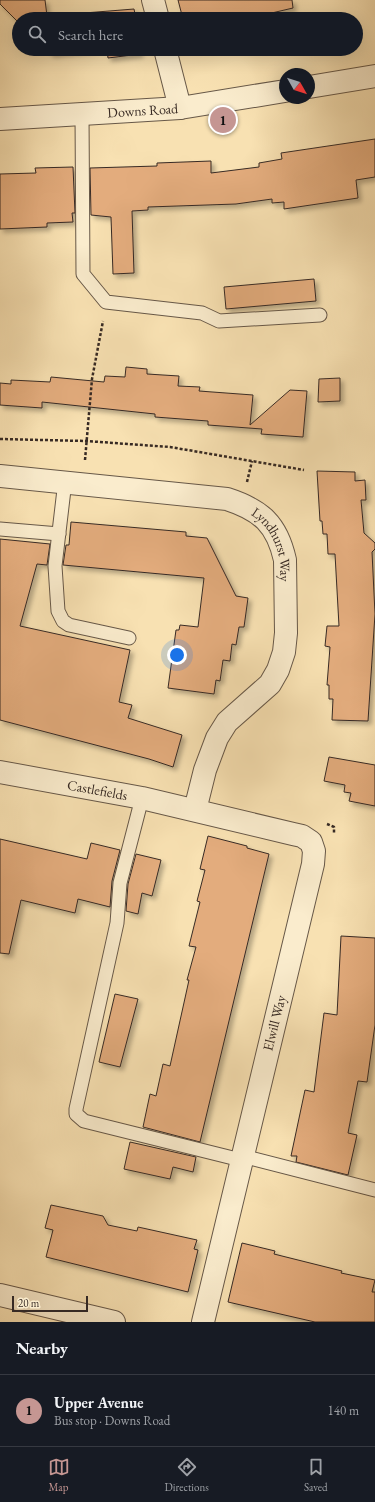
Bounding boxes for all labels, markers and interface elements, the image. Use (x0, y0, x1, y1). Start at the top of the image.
search box (12, 12, 363, 56)
icon: search (26, 23, 48, 45)
text: Search here (58, 25, 123, 44)
north arrow (279, 68, 315, 104)
street label: Downs Road (107, 99, 180, 121)
pin: 1 (210, 105, 236, 135)
street label: Lyndhurst Way (248, 503, 294, 583)
your location (167, 645, 187, 665)
street label: Castlefields (66, 775, 129, 804)
street label: Elwill Way (258, 992, 290, 1053)
scale bar (12, 1294, 88, 1313)
text: 20 m (18, 1296, 39, 1310)
text: Nearby (16, 1337, 68, 1359)
text: Upper Avenue (54, 1393, 143, 1412)
text: 1 (26, 1402, 32, 1419)
text: 140 m (328, 1402, 359, 1419)
text: Bus stop · Downs Road (54, 1412, 170, 1429)
tab: Map (48, 1456, 70, 1494)
tab: Directions (165, 1456, 209, 1494)
tab: Saved (304, 1456, 327, 1494)

